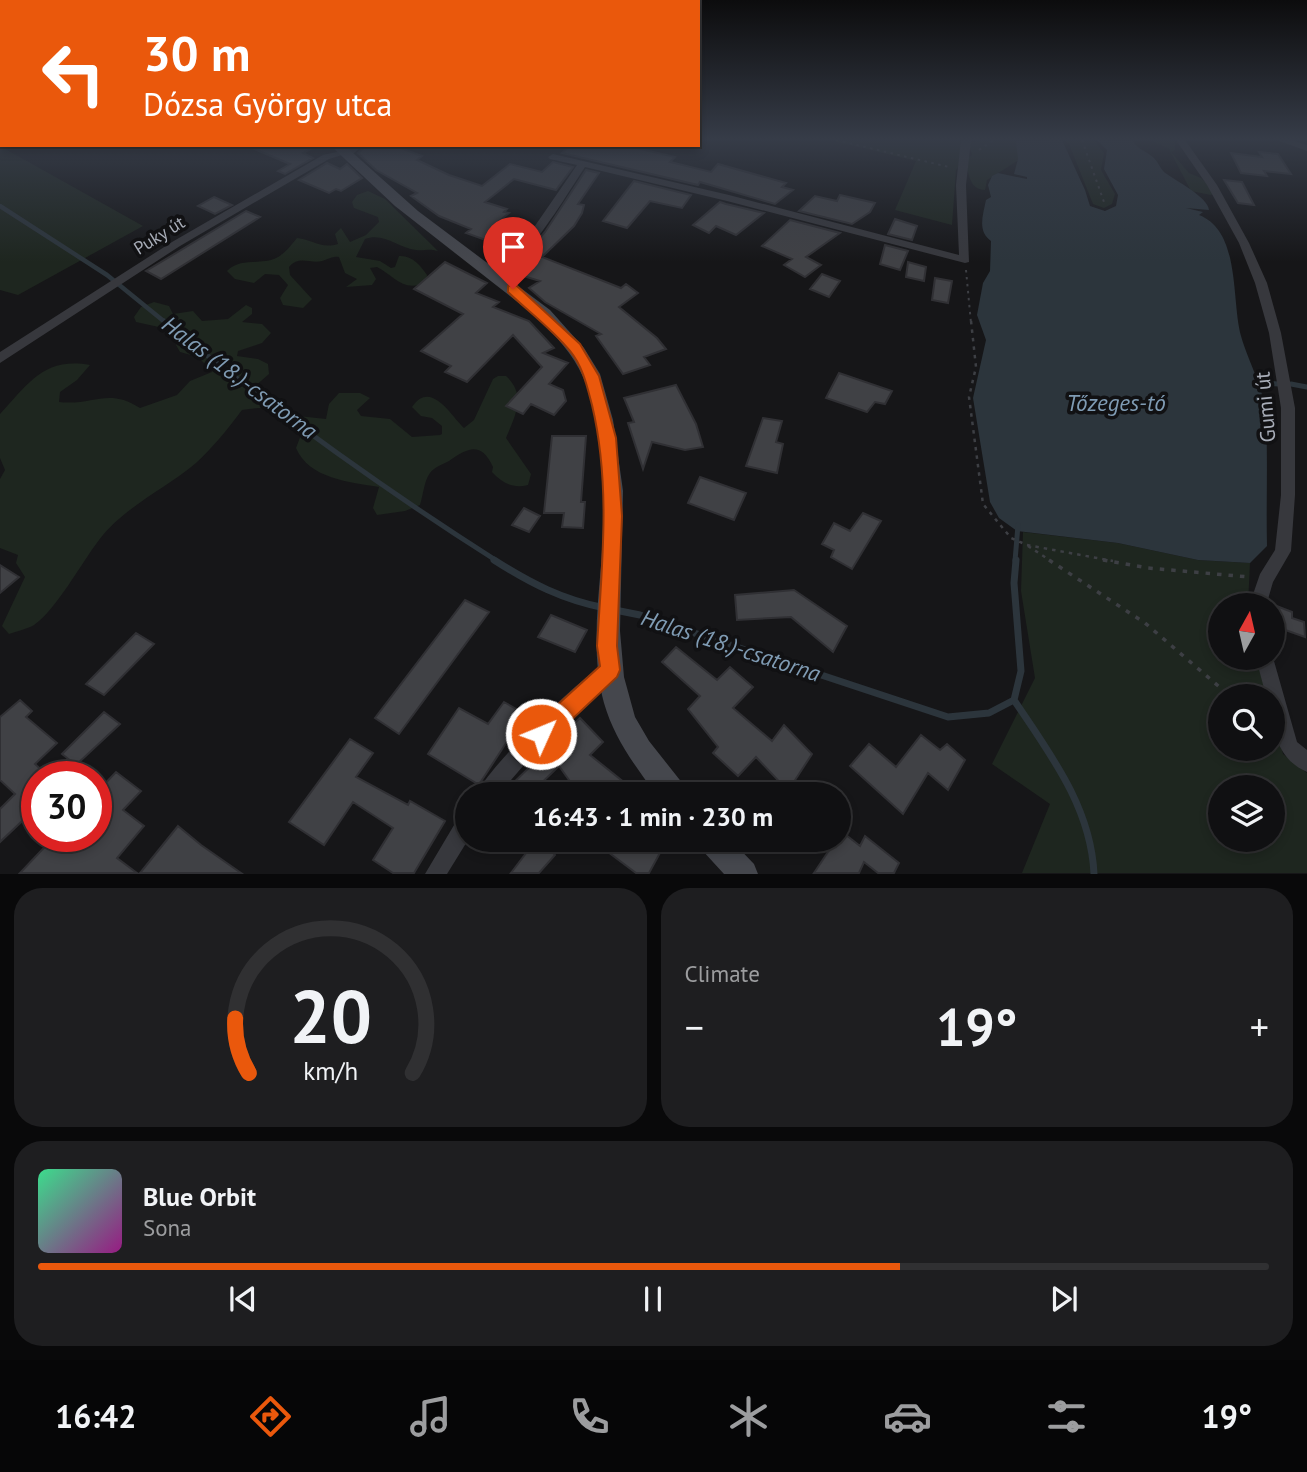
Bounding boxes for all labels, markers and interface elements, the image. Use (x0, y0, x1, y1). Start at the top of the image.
text: 30 m (143, 21, 250, 85)
icon: left (28, 28, 119, 119)
text: Dózsa György utca (143, 83, 392, 125)
street label: Puky út (129, 210, 189, 260)
pin (483, 217, 543, 289)
icon: arrive (494, 228, 532, 266)
water label: Halas (18.)-csatorna (157, 309, 323, 445)
street label: Gumi út (1248, 371, 1282, 443)
water label: Tőzeges-tó (1066, 388, 1166, 417)
north arrow (1208, 593, 1284, 670)
map controls (1208, 593, 1285, 852)
water label: Halas (18.)-csatorna (638, 602, 824, 688)
button: search (1208, 684, 1285, 761)
position arrow (504, 697, 578, 771)
speed limit sign: 30 (21, 761, 112, 852)
button: layers (1208, 775, 1285, 852)
text: 16:43 · 1 min · 230 m (533, 800, 773, 833)
text: Climate (685, 959, 760, 988)
text: 20 (289, 970, 372, 1064)
text: 19° (936, 993, 1018, 1060)
text: − (685, 1002, 704, 1051)
text: + (1250, 1002, 1269, 1051)
text: km/h (303, 1055, 358, 1087)
text: Blue Orbit (143, 1180, 256, 1213)
text: Sona (143, 1213, 192, 1242)
icon: previous (224, 1280, 262, 1318)
icon: pause (634, 1280, 672, 1318)
icon: next (1045, 1280, 1083, 1318)
icon: directions (246, 1392, 295, 1441)
icon: music (406, 1392, 455, 1441)
icon: phone (565, 1392, 614, 1441)
icon: climate (724, 1392, 773, 1441)
icon: car (883, 1392, 932, 1441)
icon: filters (1042, 1392, 1091, 1441)
text: 16:42 (55, 1395, 136, 1437)
text: 19° (1202, 1395, 1252, 1437)

